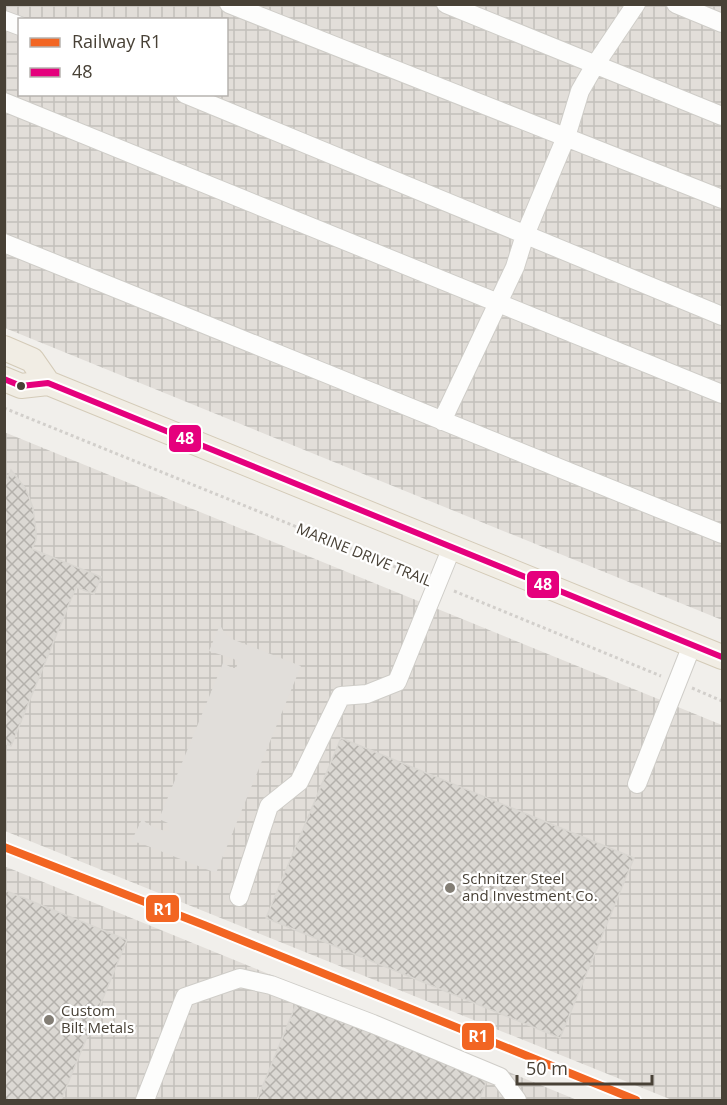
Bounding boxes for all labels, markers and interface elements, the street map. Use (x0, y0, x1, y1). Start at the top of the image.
legend (18, 18, 228, 96)
text: Railway R1 (72, 29, 161, 53)
text: 48 (72, 59, 93, 83)
unlabelled marker (15, 380, 27, 392)
line badge: 48 (168, 424, 202, 453)
text: 48 (176, 427, 194, 449)
street label: MARINE DRIVE TRAIL (294, 518, 435, 590)
line badge: 48 (526, 570, 560, 599)
text: 48 (534, 573, 552, 595)
place label: Schnitzer Steel and Investment Co. (462, 868, 598, 905)
marker: Schnitzer Steel and Investment Co. (443, 881, 457, 895)
line badge: R1 (145, 894, 180, 923)
text: R1 (153, 898, 173, 920)
place label: Custom Bilt Metals (61, 1000, 134, 1037)
marker: Custom Bilt Metals (42, 1013, 56, 1027)
line badge: R1 (461, 1022, 495, 1051)
text: R1 (468, 1025, 488, 1047)
scale bar (517, 1048, 652, 1086)
text: 50 m (526, 1056, 568, 1080)

